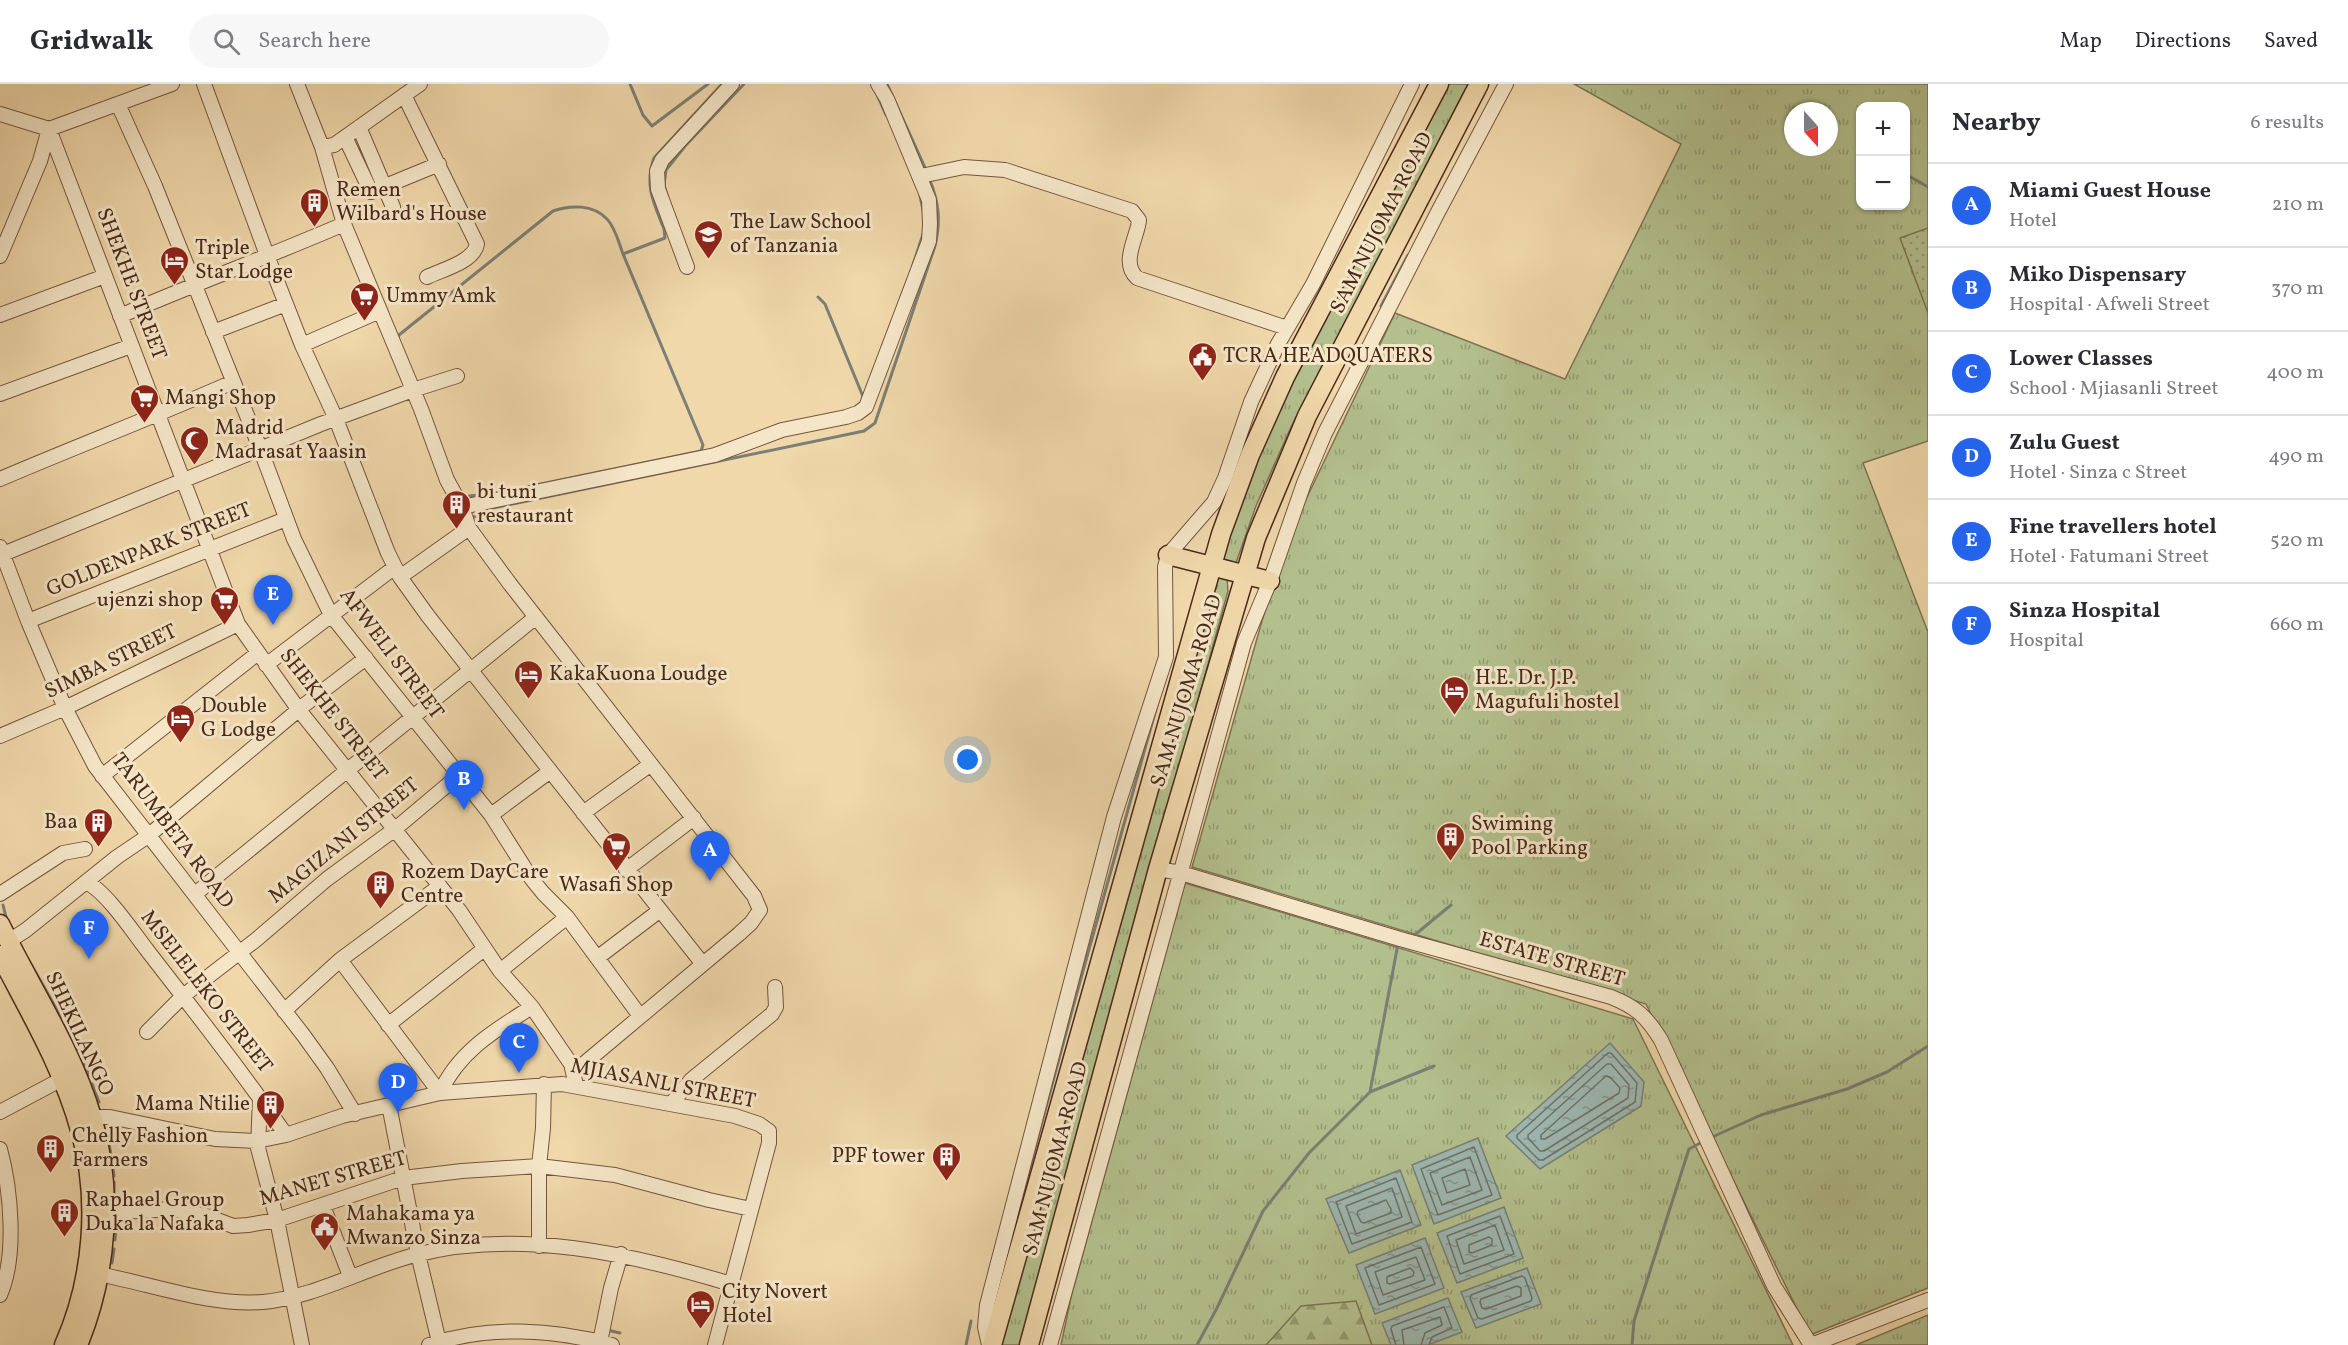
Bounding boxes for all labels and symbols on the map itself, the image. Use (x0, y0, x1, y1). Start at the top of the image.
north arrow (1784, 102, 1838, 156)
street label: SAM NUJOMA ROAD (1324, 127, 1440, 319)
place label: Remen Wilbard's House (336, 176, 487, 229)
building icon: Remen Wilbard's House (299, 186, 331, 228)
street label: SHEKHE STREET (89, 204, 173, 364)
place label: The Law School of Tanzania (730, 208, 871, 261)
school or university icon: The Law School of Tanzania (693, 218, 725, 260)
place label: Triple Star Lodge (195, 234, 293, 287)
hotel icon: Triple Star Lodge (158, 244, 190, 286)
supermarket icon: Ummy Amk (349, 280, 381, 322)
place label: Ummy Amk (386, 282, 497, 311)
public building icon: TCRA HEADQUATERS (1186, 340, 1218, 382)
place label: TCRA HEADQUATERS (1223, 342, 1433, 371)
supermarket icon: Mangi Shop (128, 382, 160, 424)
place label: Mangi Shop (165, 384, 276, 413)
place label: Madrid Madrasat Yaasin (215, 414, 367, 467)
mosque icon: Madrid Madrasat Yaasin (178, 424, 210, 466)
place label: bi tuni restaurant (477, 478, 574, 531)
building icon: bi tuni restaurant (440, 488, 472, 530)
street label: GOLDENPARK STREET (42, 496, 256, 604)
pin: E (254, 576, 292, 625)
street label: AFWELI STREET (332, 582, 450, 726)
supermarket icon: ujenzi shop (208, 584, 240, 626)
place label: ujenzi shop (97, 586, 203, 615)
street label: SAM NUJOMA ROAD (1144, 591, 1230, 791)
street label: SIMBA STREET (40, 617, 182, 707)
street label: SHEKHE STREET (272, 643, 394, 787)
hotel icon: KakaKuona Loudge (512, 658, 544, 700)
place label: KakaKuona Loudge (549, 660, 727, 689)
place label: H.E. Dr. J.P. Magufuli hostel (1475, 664, 1619, 717)
hotel icon: H.E. Dr. J.P. Magufuli hostel (1438, 674, 1470, 716)
place label: Double G Lodge (201, 692, 276, 745)
hotel icon: Double G Lodge (164, 702, 196, 744)
your location (953, 745, 982, 774)
street label: TARUMBETA ROAD (104, 747, 240, 915)
pin: B (444, 760, 484, 810)
street label: MAGIZANI STREET (263, 771, 425, 911)
building icon: Baa (83, 806, 115, 848)
place label: Baa (44, 808, 78, 837)
place label: Swiming Pool Parking (1471, 810, 1588, 863)
building icon: Swiming Pool Parking (1434, 820, 1466, 862)
supermarket icon: Wasafi Shop (600, 830, 632, 872)
pin: A (690, 832, 730, 881)
place label: Rozem DayCare Centre (401, 858, 549, 911)
building icon: Rozem DayCare Centre (364, 868, 396, 910)
place label: Wasafi Shop (559, 871, 673, 900)
street label: MSELELEKO STREET (133, 904, 279, 1080)
pin: F (70, 910, 109, 959)
street label: ESTATE STREET (1476, 925, 1628, 995)
street label: SHEKILANGO (37, 967, 121, 1101)
pin: C (500, 1024, 538, 1073)
street label: MJIASANLI STREET (568, 1052, 758, 1116)
street label: SAM NUJOMA ROAD (1016, 1059, 1096, 1259)
pin: D (378, 1064, 418, 1113)
building icon: Mama Ntilie (255, 1088, 287, 1130)
place label: Mama Ntilie (135, 1090, 250, 1119)
place label: Chelly Fashion Farmers (72, 1122, 208, 1175)
building icon: Chelly Fashion Farmers (35, 1132, 67, 1174)
building icon: PPF tower (930, 1140, 962, 1182)
place label: PPF tower (832, 1142, 925, 1171)
street label: MANET STREET (256, 1144, 410, 1214)
place label: Raphael Group Duka la Nafaka (85, 1186, 225, 1239)
building icon: Raphael Group Duka la Nafaka (48, 1196, 80, 1238)
place label: Mahakama ya Mwanzo Sinza (346, 1200, 481, 1253)
public building icon: Mahakama ya Mwanzo Sinza (309, 1210, 341, 1252)
place label: City Novert Hotel (722, 1278, 828, 1331)
hotel icon: City Novert Hotel (685, 1288, 717, 1330)

